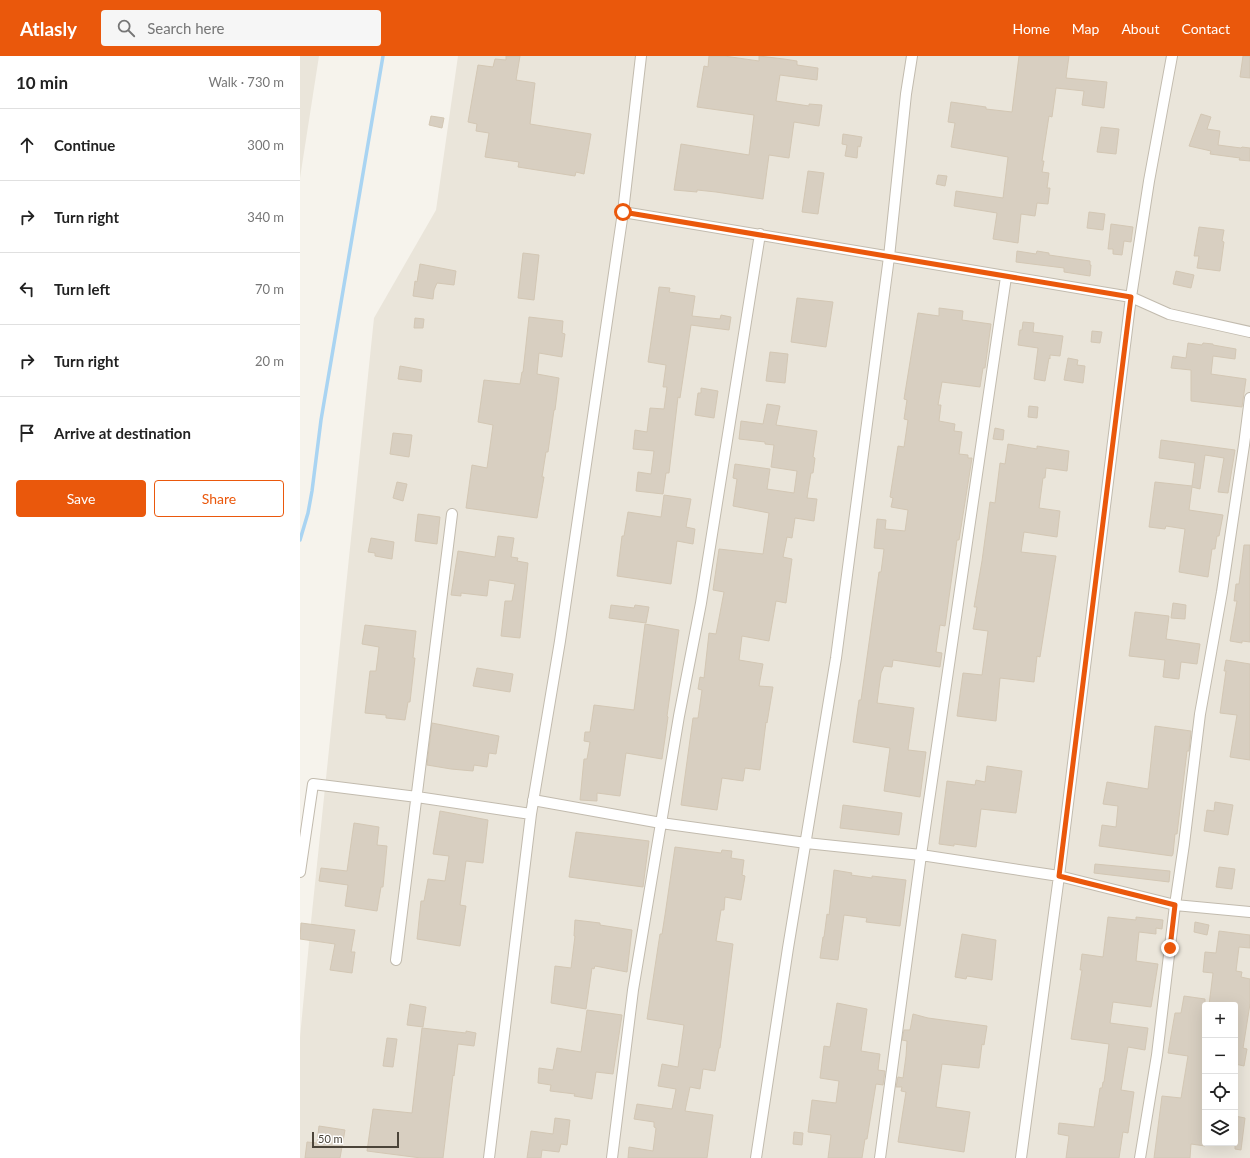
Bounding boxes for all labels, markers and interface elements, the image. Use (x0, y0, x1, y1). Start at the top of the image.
search box (101, 10, 381, 46)
text: Atlasly (20, 17, 77, 40)
icon: search (115, 17, 137, 39)
text: Search here (147, 19, 225, 37)
text: Home (1012, 20, 1050, 37)
text: Map (1072, 20, 1099, 37)
text: About (1121, 20, 1159, 37)
text: Contact (1181, 20, 1230, 37)
text: 10 min (16, 72, 68, 93)
text: Walk · 730 m (208, 74, 284, 90)
icon: ahead (16, 134, 38, 156)
text: Continue (54, 136, 115, 154)
text: 300 m (247, 137, 284, 153)
route start (614, 203, 632, 221)
icon: right (16, 206, 38, 228)
text: Turn right (54, 208, 119, 226)
text: 340 m (247, 209, 284, 225)
icon: left (16, 278, 38, 300)
text: Turn left (54, 280, 110, 298)
text: 70 m (255, 281, 284, 297)
icon: right (16, 350, 38, 372)
text: Turn right (54, 352, 119, 370)
text: 20 m (255, 353, 284, 369)
icon: arrive (16, 422, 38, 444)
text: Arrive at destination (54, 424, 191, 442)
button: Save (16, 480, 146, 517)
button: Share (154, 480, 284, 517)
route end (1161, 939, 1179, 957)
map controls (1202, 1002, 1238, 1146)
button: + (1202, 1002, 1238, 1038)
button: − (1202, 1038, 1238, 1074)
button: locate (1202, 1074, 1238, 1110)
button: layers (1202, 1110, 1238, 1146)
scale bar (312, 1130, 399, 1149)
text: 50 m (318, 1132, 343, 1145)

